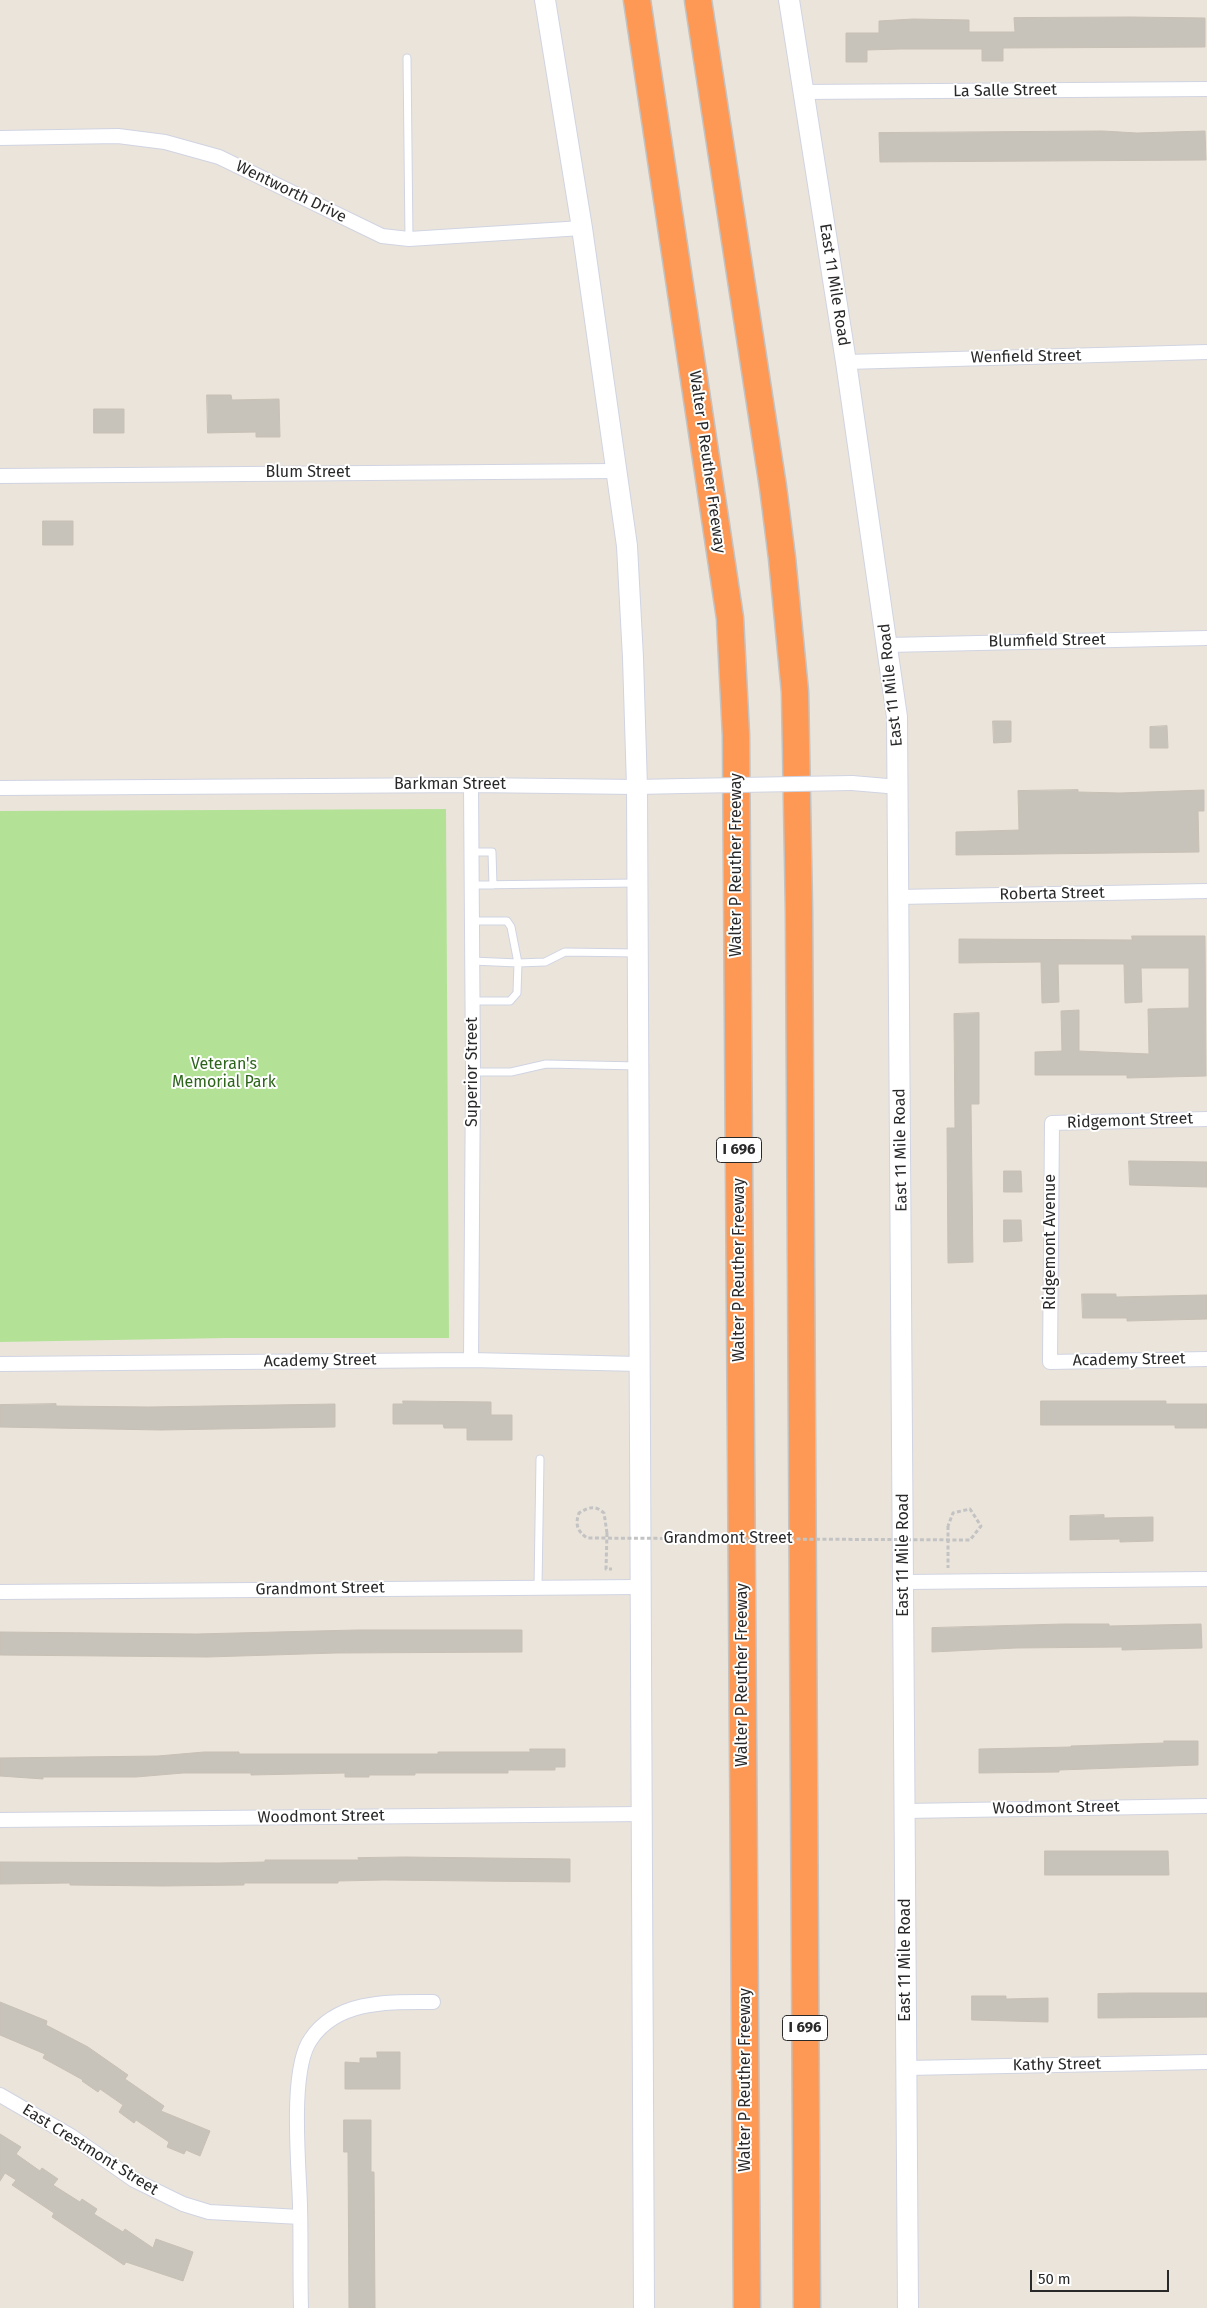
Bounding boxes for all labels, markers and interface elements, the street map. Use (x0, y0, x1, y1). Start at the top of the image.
street label: La Salle Street (953, 80, 1057, 102)
street label: Wentworth Drive (232, 157, 350, 227)
street label: East 11 Mile Road (815, 222, 853, 348)
street label: Wenfield Street (970, 346, 1082, 368)
street label: Walter P Reuther Freeway (685, 370, 729, 554)
street label: Blum Street (265, 463, 351, 483)
street label: East 11 Mile Road (875, 622, 907, 748)
street label: Blumfield Street (988, 630, 1106, 652)
street label: Walter P Reuther Freeway (727, 773, 747, 957)
street label: Barkman Street (394, 775, 506, 795)
street label: Roberta Street (999, 883, 1105, 905)
street label: Superior Street (463, 1017, 483, 1127)
park label: Veteran's Memorial Park (172, 1055, 276, 1093)
street label: East 11 Mile Road (890, 1088, 912, 1212)
street label: Ridgemont Street (1067, 1109, 1193, 1133)
road number: I 696 (716, 1138, 762, 1162)
street label: Ridgemont Avenue (1041, 1174, 1061, 1310)
street label: Walter P Reuther Freeway (730, 1178, 750, 1362)
street label: Academy Street (1072, 1349, 1186, 1371)
street label: Academy Street (263, 1350, 377, 1372)
street label: East 11 Mile Road (894, 1493, 914, 1617)
street label: Grandmont Street (663, 1529, 793, 1549)
street label: Grandmont Street (255, 1578, 385, 1600)
street label: Walter P Reuther Freeway (733, 1583, 753, 1767)
street label: Woodmont Street (992, 1797, 1120, 1819)
street label: Woodmont Street (257, 1806, 385, 1828)
street label: East 11 Mile Road (896, 1898, 916, 2022)
street label: Walter P Reuther Freeway (736, 1988, 756, 2172)
road number: I 696 (782, 2016, 828, 2040)
street label: Kathy Street (1013, 2055, 1101, 2075)
street label: East Crestmont Street (18, 2100, 162, 2200)
scale bar (1032, 2260, 1171, 2292)
text: 50 m (1038, 2270, 1071, 2288)

